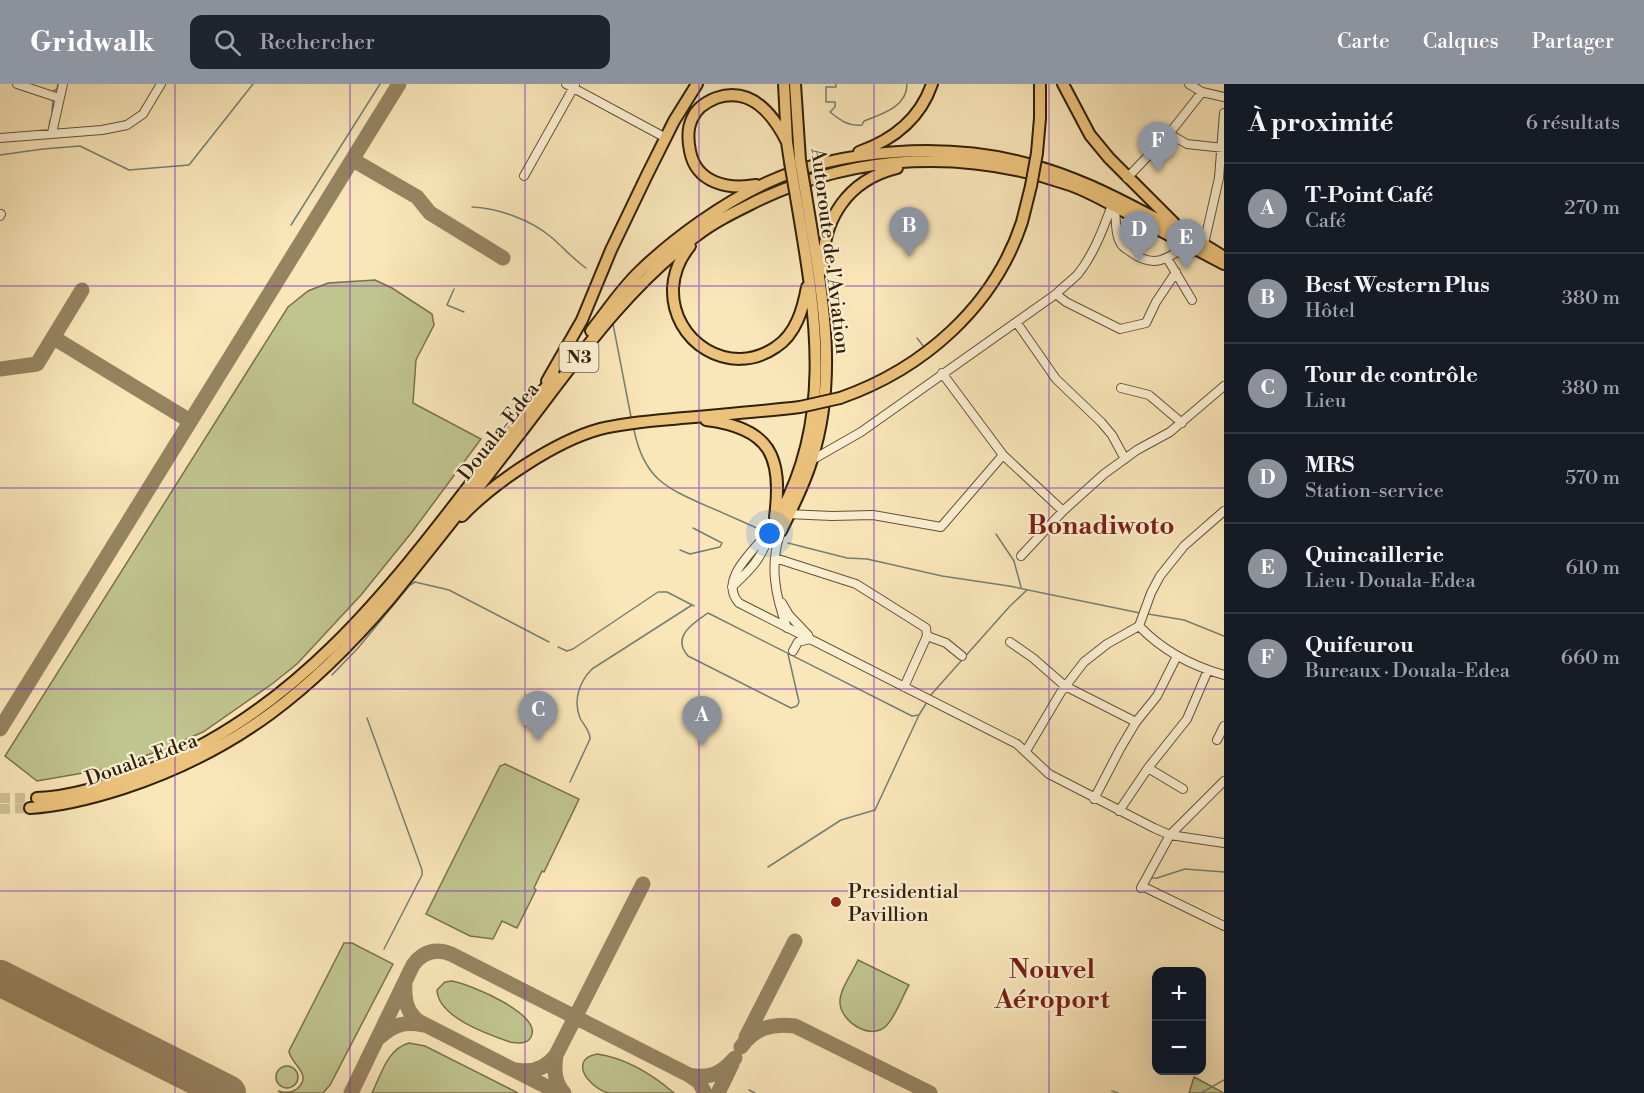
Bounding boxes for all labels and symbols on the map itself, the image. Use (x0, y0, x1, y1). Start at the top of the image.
pin: F (1138, 122, 1178, 172)
street label: Autoroute de l'Aviation (804, 146, 855, 356)
pin: B (890, 208, 928, 257)
pin: D (1120, 212, 1158, 261)
pin: E (1166, 220, 1206, 269)
road number: N3 (560, 342, 598, 372)
street label: Douala-Edea (453, 377, 546, 486)
district label: Bonadiwoto (1027, 510, 1175, 542)
your location (755, 519, 784, 548)
pin: C (518, 692, 558, 741)
pin: A (682, 696, 722, 746)
street label: Douala-Edea (82, 728, 202, 792)
place label: Presidential Pavillion (848, 880, 959, 928)
marker: Presidential Pavillion (829, 895, 843, 909)
district label: Nouvel Aéroport (993, 954, 1110, 1016)

